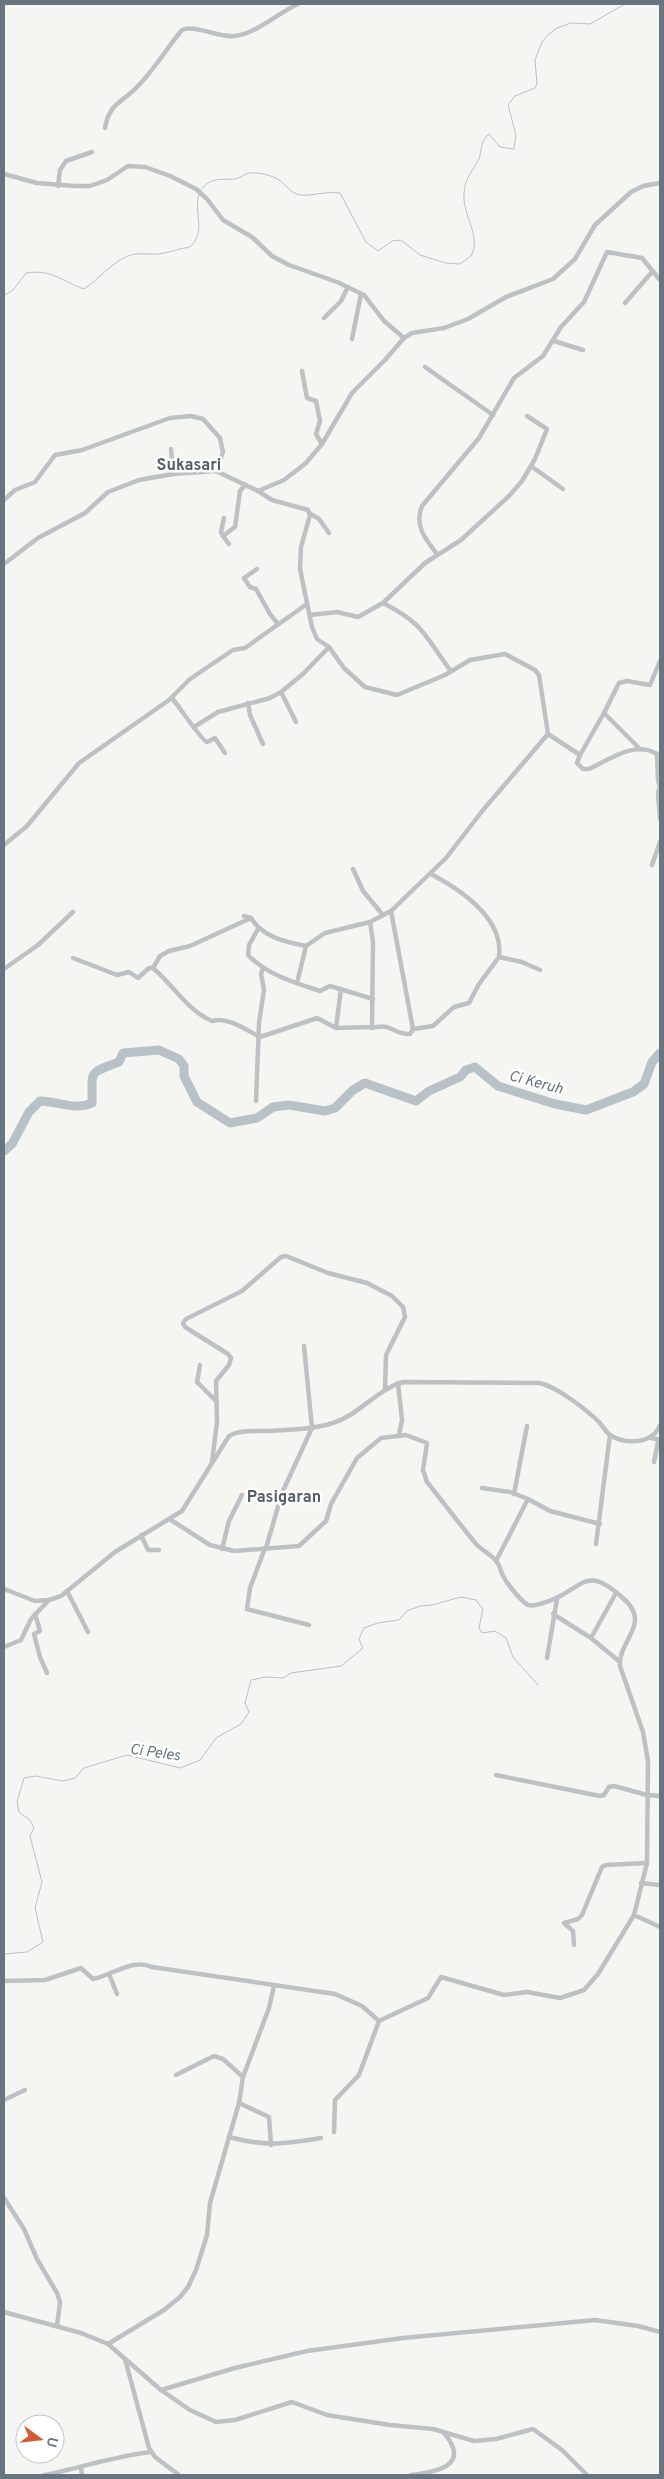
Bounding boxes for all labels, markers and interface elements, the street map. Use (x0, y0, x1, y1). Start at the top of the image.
district label: Sukasari (157, 456, 221, 476)
water label: Ci Keruh (507, 1067, 565, 1100)
district label: Pasigaran (247, 1488, 321, 1508)
water label: Ci Peles (128, 1741, 182, 1766)
north arrow (15, 2414, 65, 2464)
text: U (42, 2435, 61, 2449)

